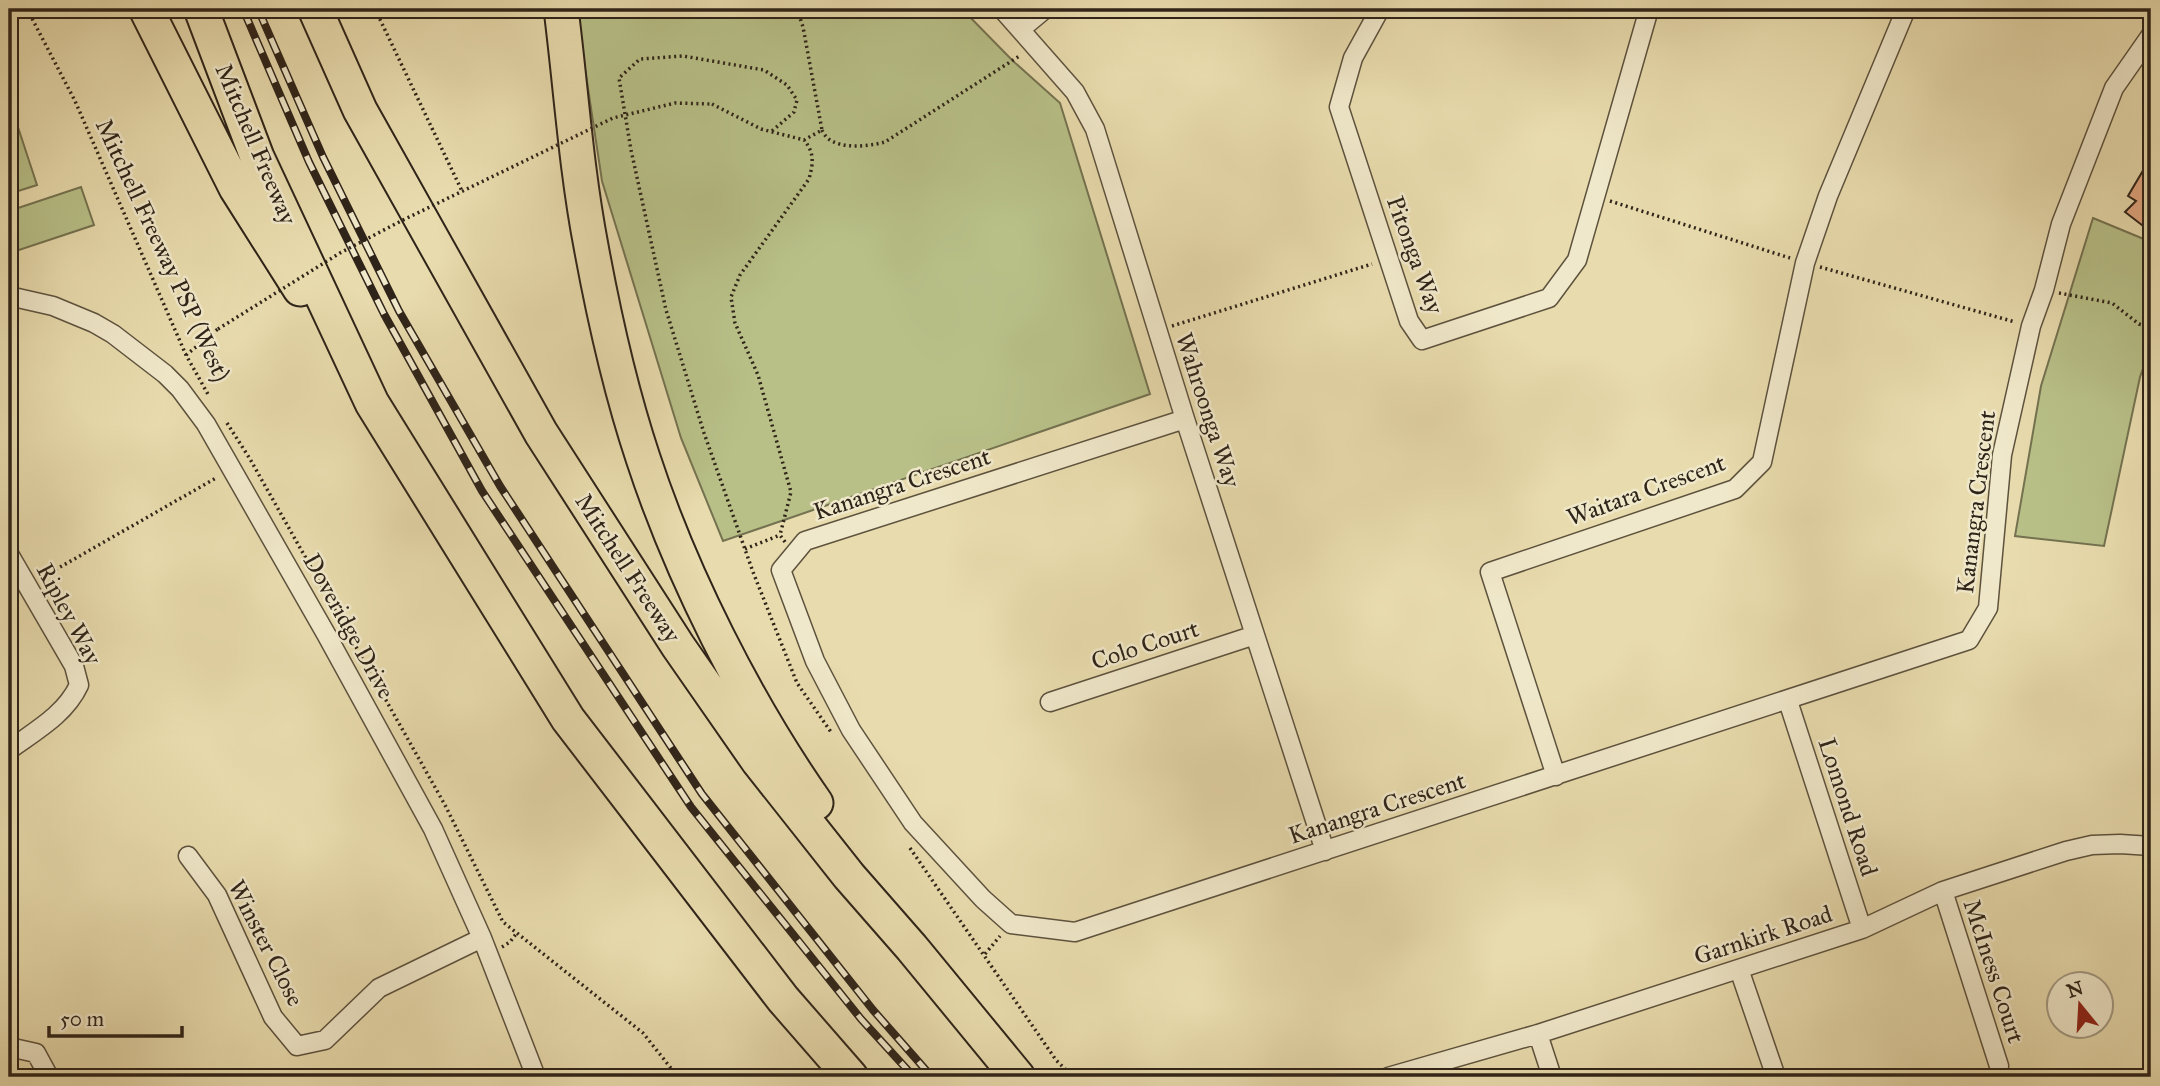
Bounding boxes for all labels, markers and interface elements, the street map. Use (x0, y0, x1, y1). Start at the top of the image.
street label: Mitchell Freeway (209, 59, 304, 230)
street label: Mitchell Freeway PSP (West) (89, 114, 237, 386)
street label: Pitonga Way (1380, 192, 1450, 319)
street label: Wahroonga Way (1169, 329, 1247, 492)
street label: Kanangra Crescent (1950, 408, 2002, 595)
street label: Kanangra Crescent (810, 441, 995, 527)
street label: Waitara Crescent (1563, 447, 1730, 533)
street label: Mitchell Freeway (569, 488, 688, 649)
street label: Doveridge Drive (297, 548, 401, 704)
street label: Ripley Way (30, 558, 109, 671)
street label: Colo Court (1087, 613, 1203, 676)
street label: Lomond Road (1812, 734, 1884, 880)
street label: Kanangra Crescent (1285, 765, 1470, 851)
street label: Winster Close (221, 875, 311, 1011)
street label: McIness Court (1957, 895, 2032, 1047)
street label: Garnkirk Road (1690, 899, 1836, 971)
north arrow (2044, 970, 2114, 1040)
text: N (2064, 976, 2086, 1003)
scale bar (49, 995, 182, 1039)
text: 50 m (60, 1006, 105, 1032)

